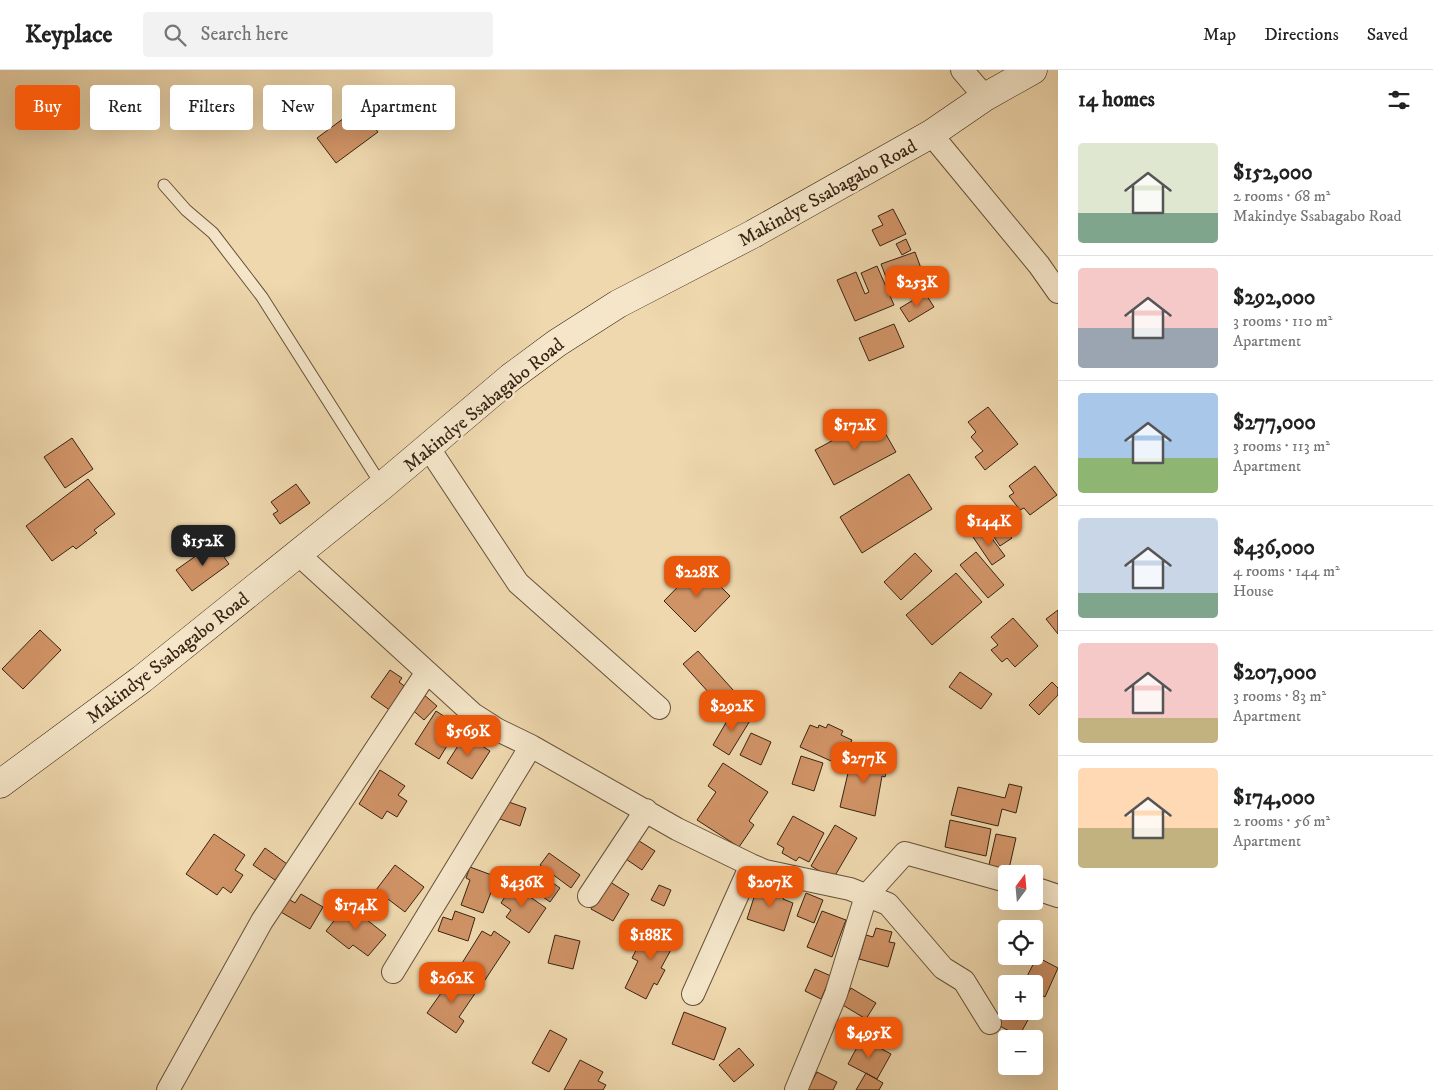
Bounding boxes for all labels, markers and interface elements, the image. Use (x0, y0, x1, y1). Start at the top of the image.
search box (143, 12, 493, 57)
text: Keyplace (25, 20, 113, 50)
icon: search (161, 21, 189, 49)
text: Search here (201, 23, 288, 46)
text: Map (1203, 24, 1236, 46)
text: Directions (1264, 24, 1339, 46)
text: Saved (1367, 24, 1408, 46)
chip: Buy (15, 85, 80, 130)
chip: Rent (90, 85, 160, 130)
chip: Filters (170, 85, 253, 130)
chip: New (263, 85, 332, 130)
chip: Apartment (342, 85, 455, 130)
icon: filters (1385, 86, 1413, 114)
text: 14 homes (1078, 87, 1155, 113)
street label: Makindye Ssabagabo Road (735, 134, 921, 252)
text: $152,000 (1233, 160, 1313, 186)
icon: home (1118, 163, 1178, 223)
text: 2 rooms · 68 m² (1233, 186, 1330, 206)
text: Makindye Ssabagabo Road (1233, 206, 1402, 226)
pin: $253K (882, 266, 952, 308)
text: $253K (896, 272, 938, 292)
text: $292,000 (1233, 285, 1315, 311)
icon: home (1118, 288, 1178, 348)
text: 3 rooms · 110 m² (1233, 311, 1332, 331)
text: Apartment (1233, 331, 1301, 351)
street label: Makindye Ssabagabo Road (399, 333, 569, 477)
pin: $172K (820, 408, 890, 451)
text: $277,000 (1233, 410, 1316, 436)
icon: home (1118, 413, 1178, 473)
text: $172K (834, 415, 876, 435)
text: 3 rooms · 113 m² (1233, 436, 1330, 456)
text: Apartment (1233, 456, 1301, 476)
pin: $144K (954, 504, 1024, 547)
text: $144K (967, 511, 1011, 531)
pin: $152K (168, 524, 238, 567)
text: $152K (182, 531, 224, 551)
text: $436,000 (1233, 535, 1315, 561)
icon: home (1118, 538, 1178, 598)
pin: $228K (662, 556, 732, 598)
text: 4 rooms · 144 m² (1233, 561, 1340, 581)
text: $228K (675, 562, 719, 582)
text: House (1233, 581, 1274, 601)
street label: Makindye Ssabagabo Road (82, 587, 254, 729)
text: $207,000 (1233, 660, 1317, 686)
icon: home (1118, 663, 1178, 723)
text: 3 rooms · 83 m² (1233, 686, 1326, 706)
pin: $292K (697, 690, 767, 732)
text: $292K (710, 696, 754, 716)
text: Apartment (1233, 706, 1301, 726)
pin: $569K (433, 714, 503, 757)
text: $569K (446, 721, 490, 741)
pin: $277K (829, 742, 899, 784)
text: $277K (842, 748, 886, 768)
text: $174,000 (1233, 785, 1315, 811)
icon: home (1118, 788, 1178, 848)
text: 2 rooms · 56 m² (1233, 811, 1330, 831)
text: Apartment (1233, 831, 1301, 851)
north arrow (998, 865, 1042, 910)
map controls (998, 865, 1043, 1075)
pin: $436K (487, 866, 557, 908)
pin: $207K (735, 866, 805, 908)
text: $436K (500, 872, 544, 892)
text: $207K (748, 872, 792, 892)
pin: $174K (321, 888, 391, 931)
text: $174K (334, 895, 378, 915)
pin: $188K (616, 918, 686, 961)
button: locate (998, 920, 1043, 965)
text: $188K (630, 925, 672, 945)
pin: $262K (417, 962, 487, 1004)
text: $262K (430, 968, 474, 988)
button: + (998, 975, 1043, 1020)
pin: $495K (834, 1016, 904, 1059)
text: $495K (846, 1023, 892, 1043)
button: − (998, 1030, 1043, 1075)

